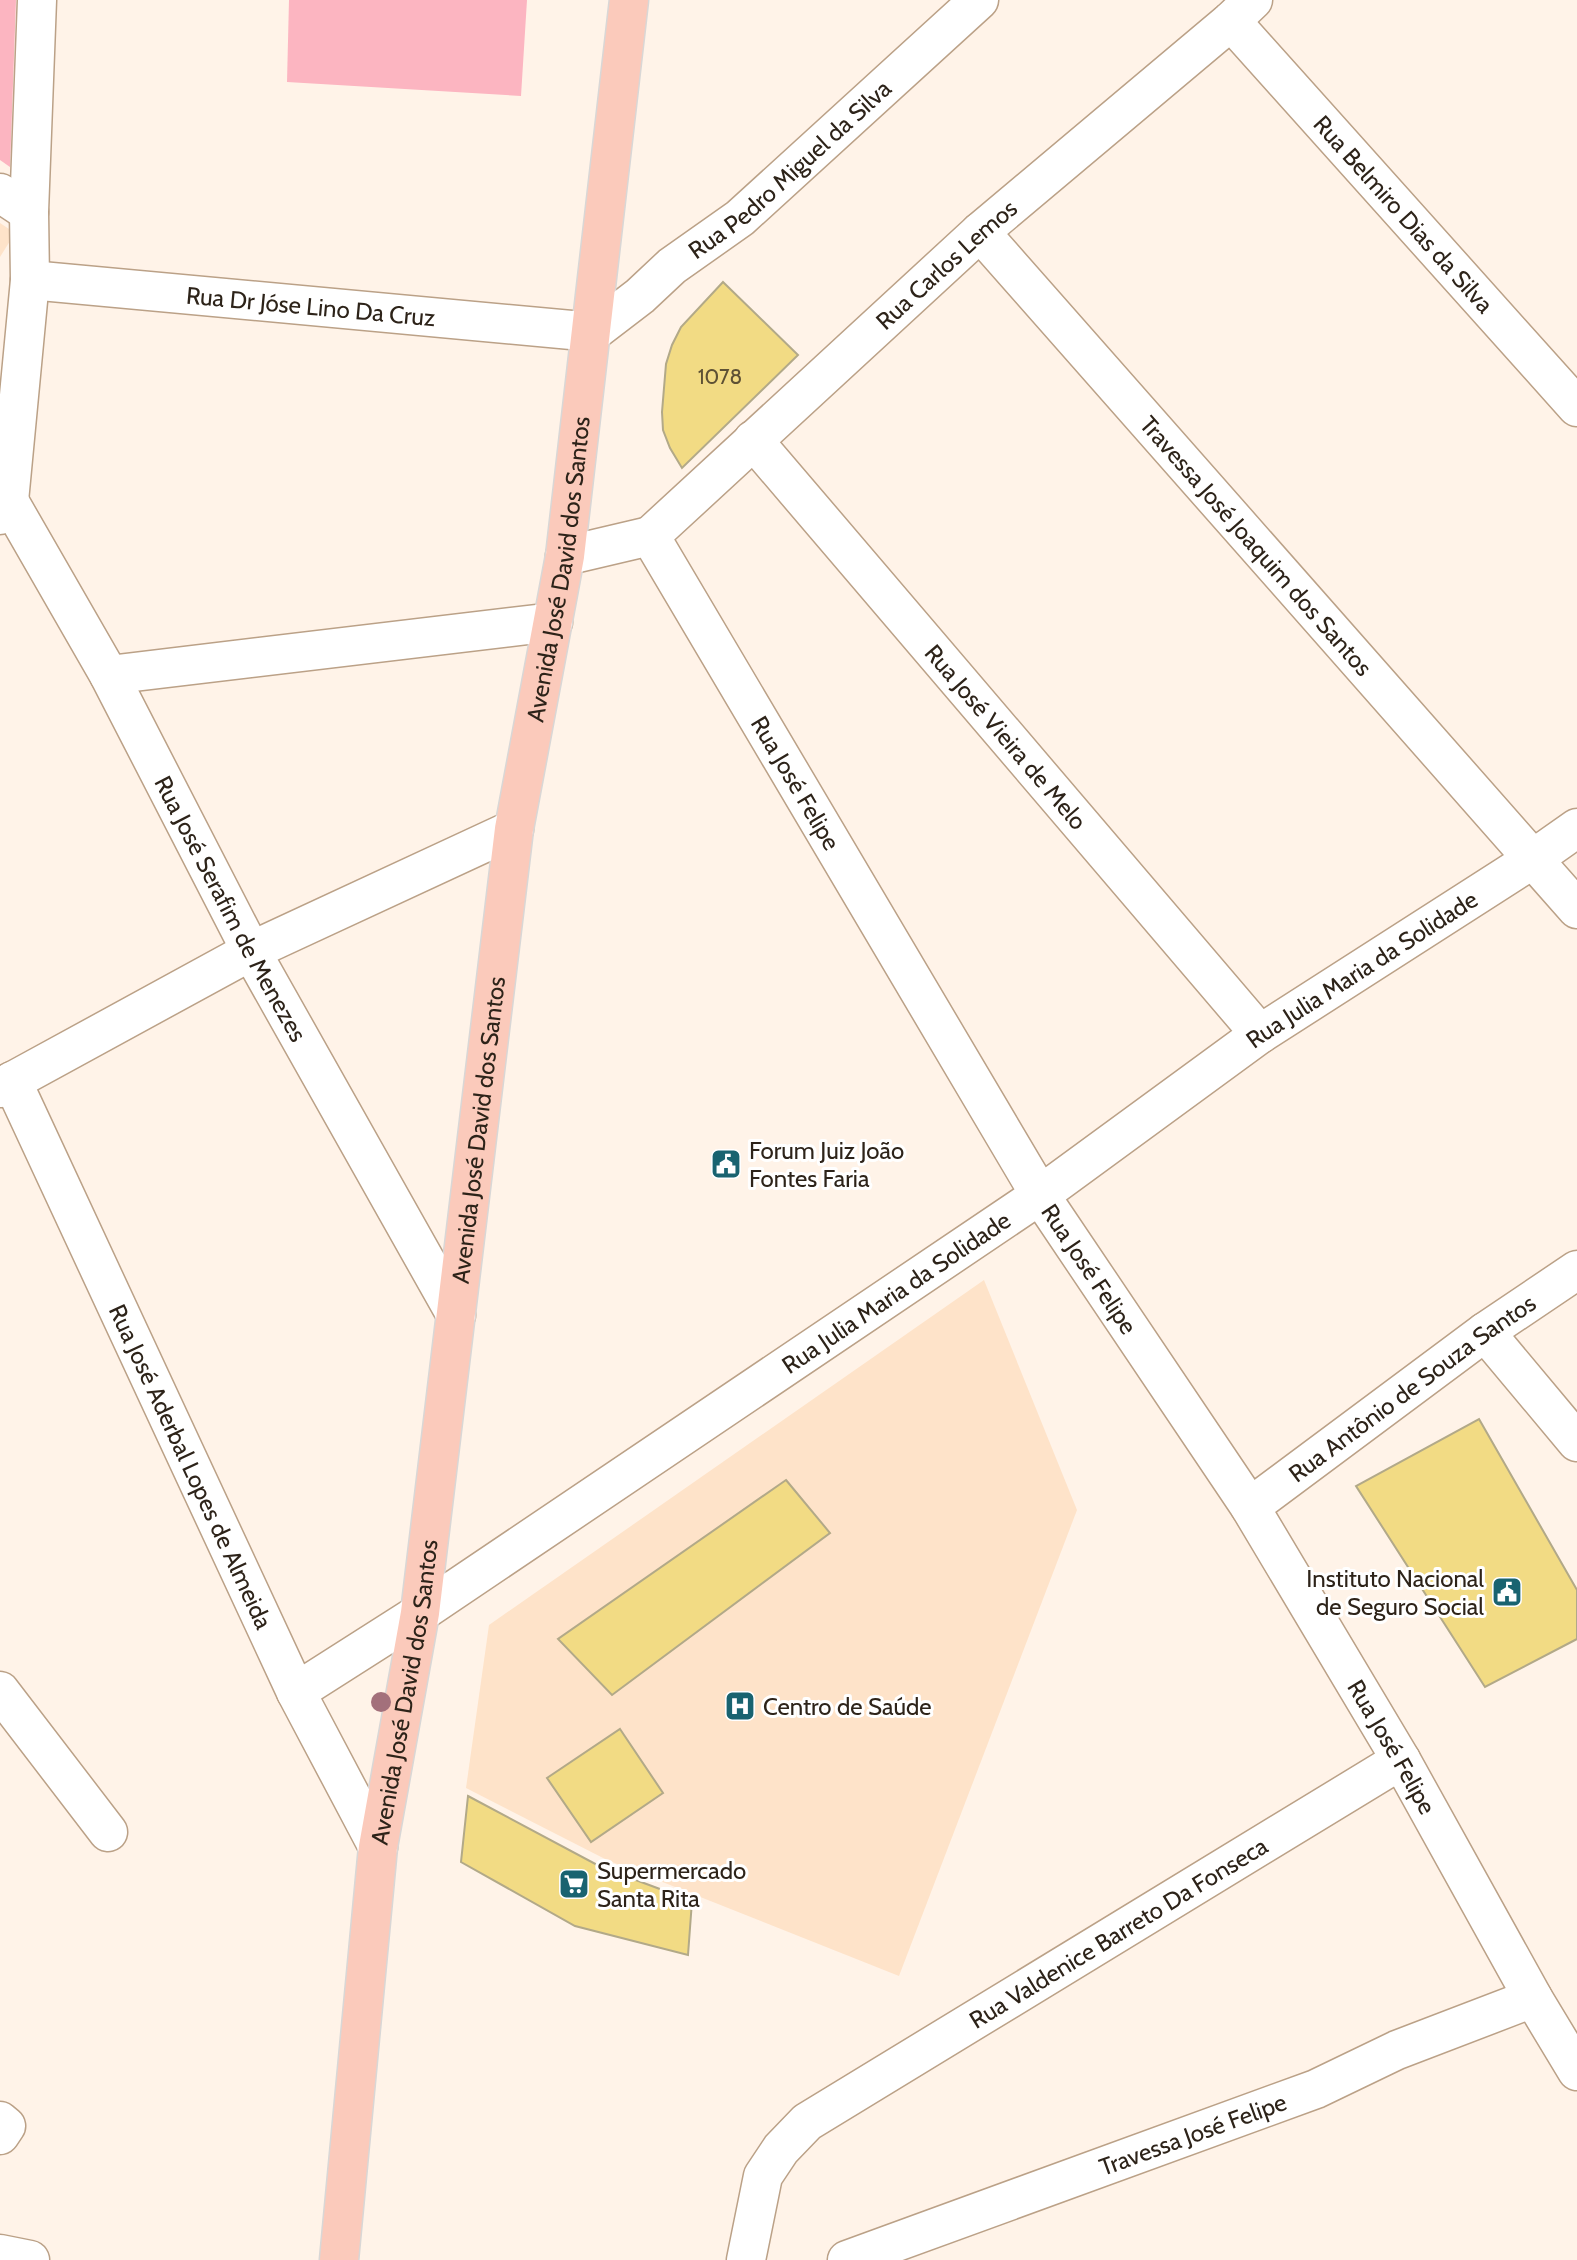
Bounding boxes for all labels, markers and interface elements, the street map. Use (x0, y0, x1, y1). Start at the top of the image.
street label: Rua Pedro Miguel da Silva (683, 73, 897, 265)
street label: Rua Belmiro Dias da Silva (1308, 109, 1500, 319)
street label: Rua Carlos Lemos (870, 193, 1023, 335)
street label: Rua Dr Jóse Lino Da Cruz (185, 280, 437, 332)
house number: 1078 (698, 364, 742, 389)
street label: Travessa José Joaquim dos Santos (1134, 410, 1379, 681)
street label: Avenida José David dos Santos (520, 415, 595, 724)
street label: Rua José Vieira de Melo (919, 638, 1093, 835)
street label: Rua José Felipe (745, 711, 847, 855)
street label: Rua José Serafim de Menezes (149, 771, 313, 1046)
street label: Rua Julia Maria da Solidade (1240, 884, 1483, 1054)
street label: Avenida José David dos Santos (445, 975, 511, 1285)
place label: Forum Juiz João Fontes Faria (749, 1136, 904, 1193)
public building icon: Forum Juiz João Fontes Faria (709, 1147, 743, 1181)
street label: Rua José Felipe (1036, 1198, 1144, 1339)
street label: Rua Julia Maria da Solidade (776, 1205, 1016, 1379)
street label: Rua Antônio de Souza Santos (1283, 1288, 1541, 1488)
street label: Rua José Aderbal Lopes de Almeida (103, 1299, 279, 1634)
street label: Avenida José David dos Santos (364, 1538, 443, 1847)
place label: Instituto Nacional de Seguro Social (1306, 1564, 1484, 1621)
public building icon: Instituto Nacional de Seguro Social (1490, 1575, 1524, 1609)
street label: Rua José Felipe (1342, 1674, 1443, 1819)
hospital icon: Centro de Saúde (723, 1689, 757, 1723)
place label: Centro de Saúde (763, 1692, 932, 1721)
street label: Rua Valdenice Barreto Da Fonseca (964, 1830, 1273, 2034)
place label: Supermercado Santa Rita (597, 1856, 746, 1913)
supermarket icon: Supermercado Santa Rita (557, 1867, 591, 1901)
street label: Travessa José Felipe (1095, 2087, 1290, 2181)

